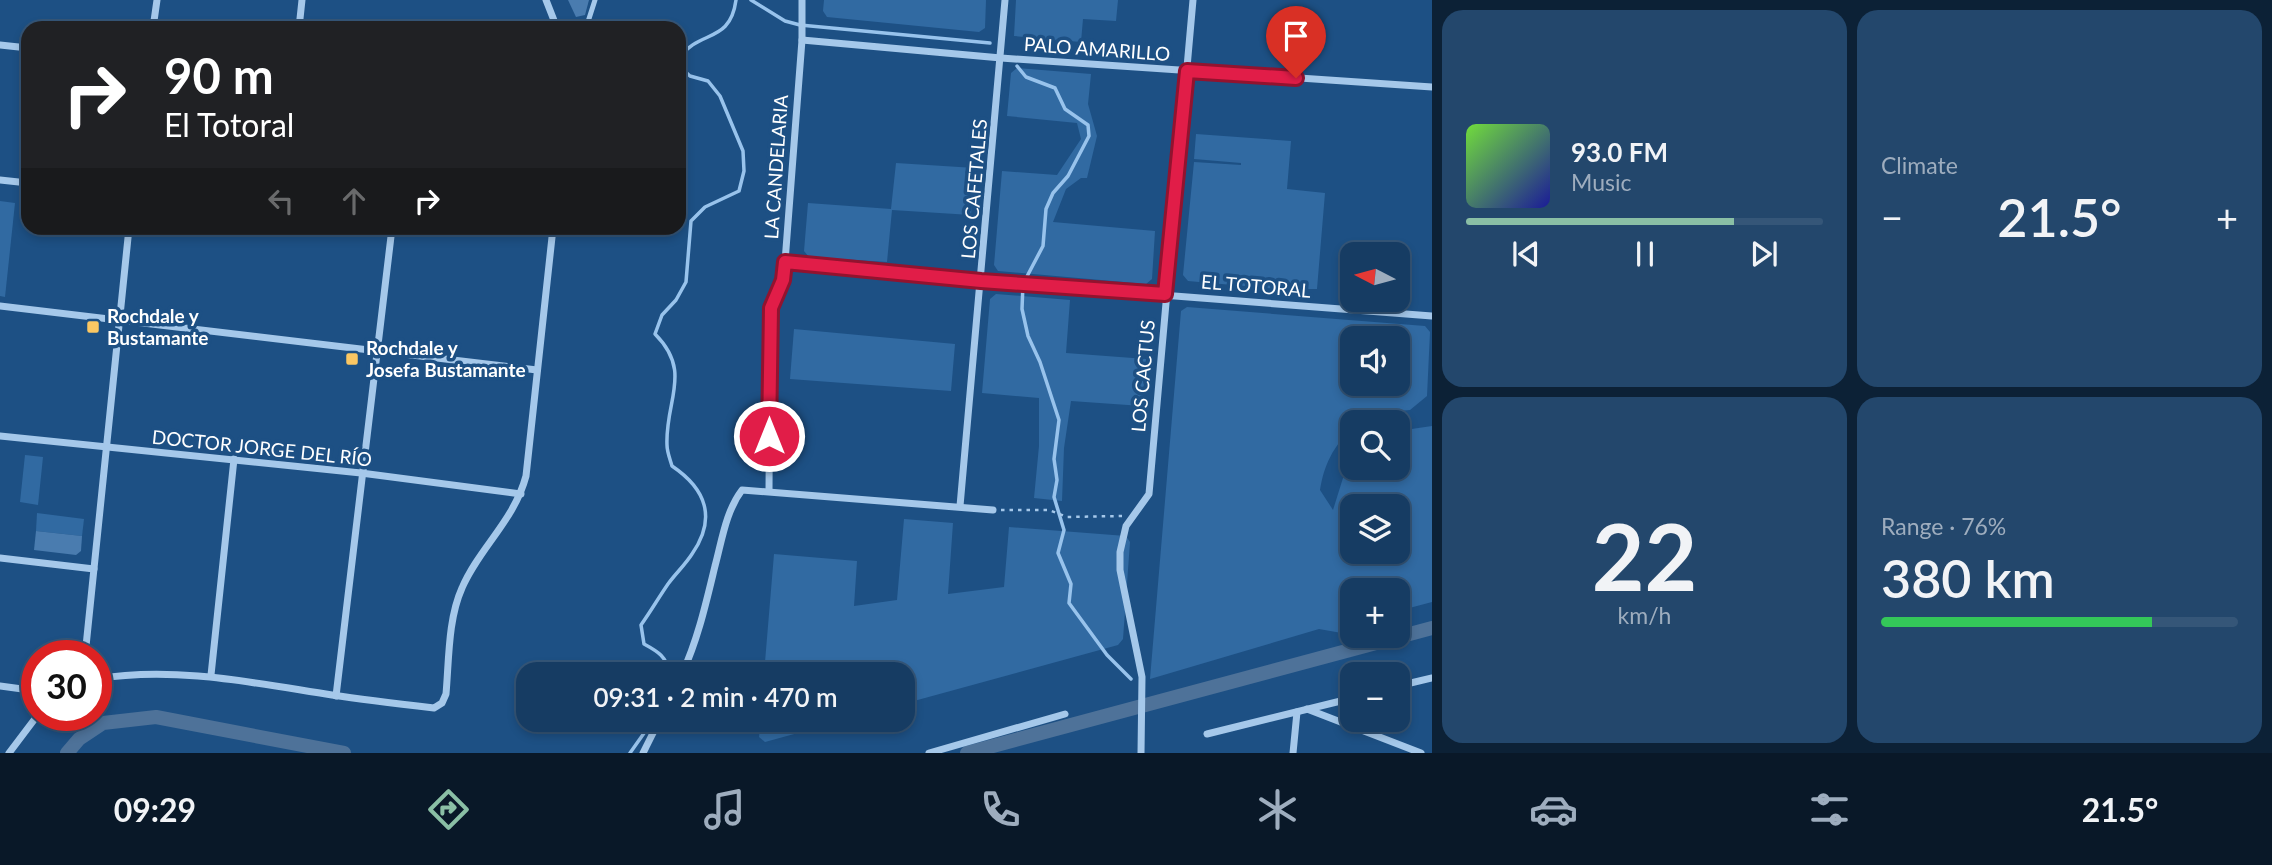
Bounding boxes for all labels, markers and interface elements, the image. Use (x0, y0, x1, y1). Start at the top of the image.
pin (1266, 6, 1326, 78)
icon: arrive (1277, 17, 1315, 55)
street label: PALO AMARILLO (1023, 32, 1171, 65)
text: 90 m (164, 46, 274, 104)
icon: right (49, 49, 140, 140)
street label: LA CANDELARIA (759, 94, 792, 240)
text: El Totoral (164, 105, 294, 144)
street label: LOS CAFETALES (956, 118, 991, 260)
text: 93.0 FM (1571, 136, 1668, 168)
text: Climate (1881, 151, 1958, 179)
text: Music (1571, 168, 1631, 196)
icon: left (262, 182, 300, 220)
icon: ahead (335, 182, 373, 220)
icon: right (408, 182, 446, 220)
text: 21.5° (1997, 186, 2122, 248)
text: − (1881, 194, 1903, 240)
text: + (2216, 194, 2238, 240)
icon: previous (1507, 235, 1545, 273)
icon: pause (1626, 235, 1664, 273)
icon: next (1745, 235, 1783, 273)
north arrow (1340, 242, 1410, 312)
map controls (1340, 242, 1410, 732)
street label: EL TOTORAL (1200, 269, 1312, 302)
place label: Rochdale y Bustamante (107, 304, 208, 349)
marker: Rochdale y Bustamante (85, 319, 101, 335)
street label: LOS CACTUS (1126, 319, 1159, 433)
button: sound (1340, 326, 1410, 396)
place label: Rochdale y Josefa Bustamante (366, 336, 526, 381)
marker: Rochdale y Josefa Bustamante (344, 351, 360, 367)
position arrow (732, 399, 806, 473)
button: search (1340, 410, 1410, 480)
street label: DOCTOR JORGE DEL RÍO (151, 425, 373, 470)
button: layers (1340, 494, 1410, 564)
text: 22 (1592, 501, 1697, 610)
text: Range · 76% (1881, 512, 2006, 540)
text: 380 km (1881, 547, 2055, 609)
button: + (1340, 578, 1410, 648)
text: km/h (1618, 601, 1671, 629)
speed limit sign: 30 (21, 640, 112, 731)
button: − (1340, 662, 1410, 732)
text: 09:31 · 2 min · 470 m (593, 681, 838, 713)
icon: directions (424, 785, 473, 834)
icon: music (700, 785, 749, 834)
icon: phone (976, 785, 1025, 834)
icon: climate (1253, 785, 1302, 834)
icon: car (1529, 785, 1578, 834)
icon: filters (1805, 785, 1854, 834)
text: 09:29 (114, 790, 196, 829)
text: 21.5° (2082, 790, 2158, 829)

